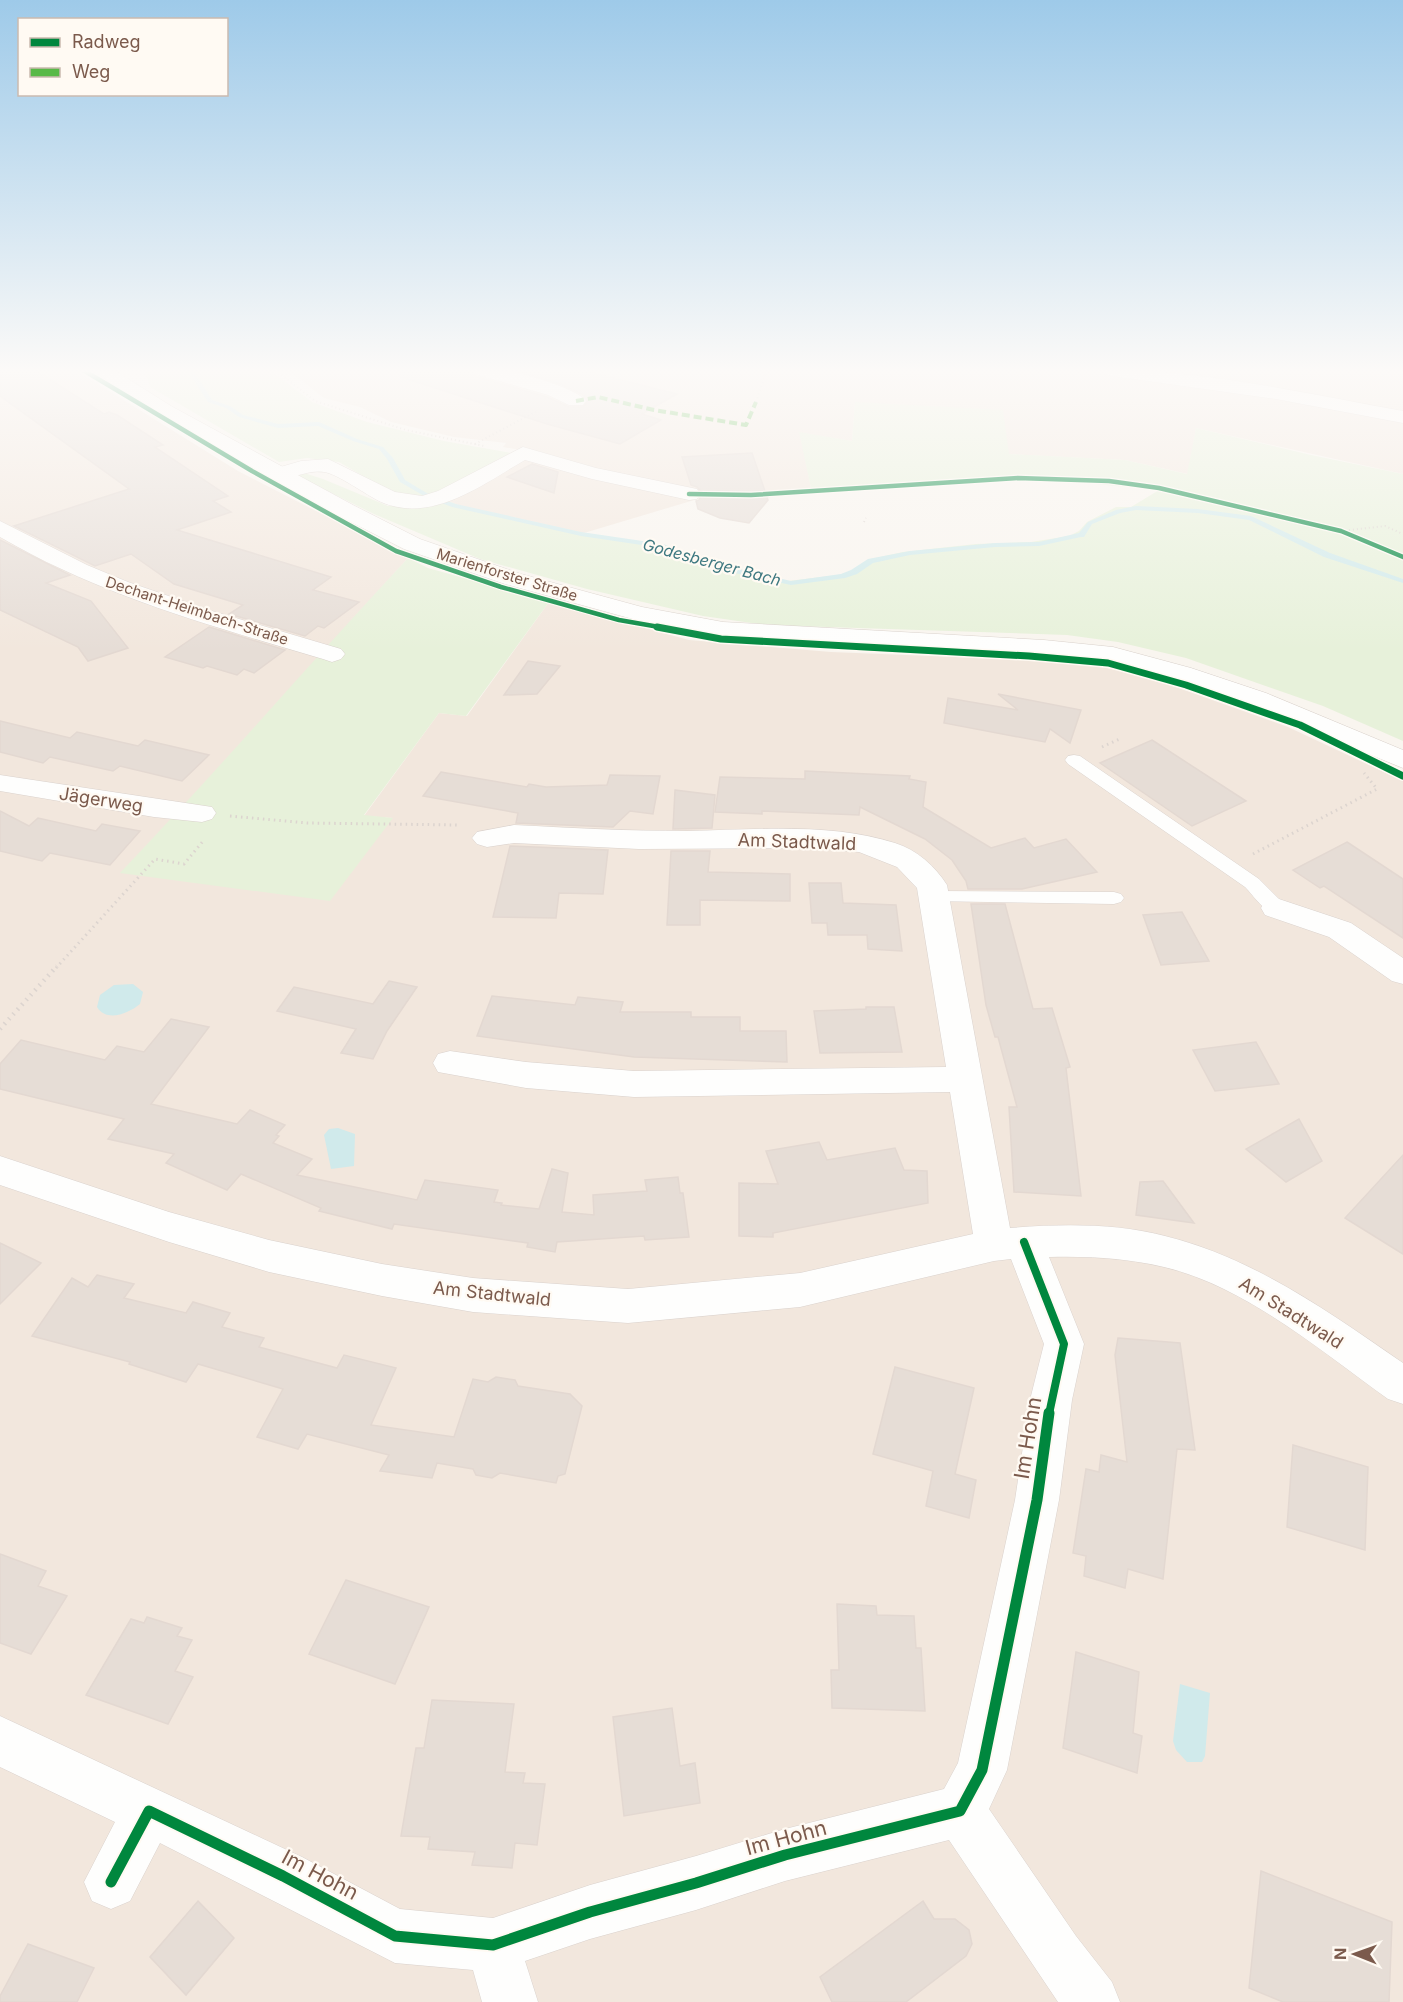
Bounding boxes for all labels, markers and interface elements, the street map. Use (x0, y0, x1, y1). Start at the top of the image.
legend (18, 18, 228, 96)
text: Radweg (72, 31, 141, 52)
text: Weg (72, 61, 110, 82)
water label: Godesberger Bach (641, 534, 783, 590)
street label: Marienforster Straße (434, 544, 580, 605)
street label: Dechant-Heimbach-Straße (103, 572, 291, 649)
street label: Jägerweg (58, 783, 145, 817)
street label: Am Stadtwald (737, 829, 857, 854)
street label: Am Stadtwald (1235, 1272, 1347, 1353)
street label: Am Stadtwald (432, 1277, 552, 1310)
street label: Im Hohn (1009, 1395, 1046, 1481)
street label: Im Hohn (743, 1815, 829, 1860)
street label: Im Hohn (278, 1844, 363, 1905)
north arrow (1325, 1924, 1385, 1984)
text: N (1330, 1947, 1350, 1960)

